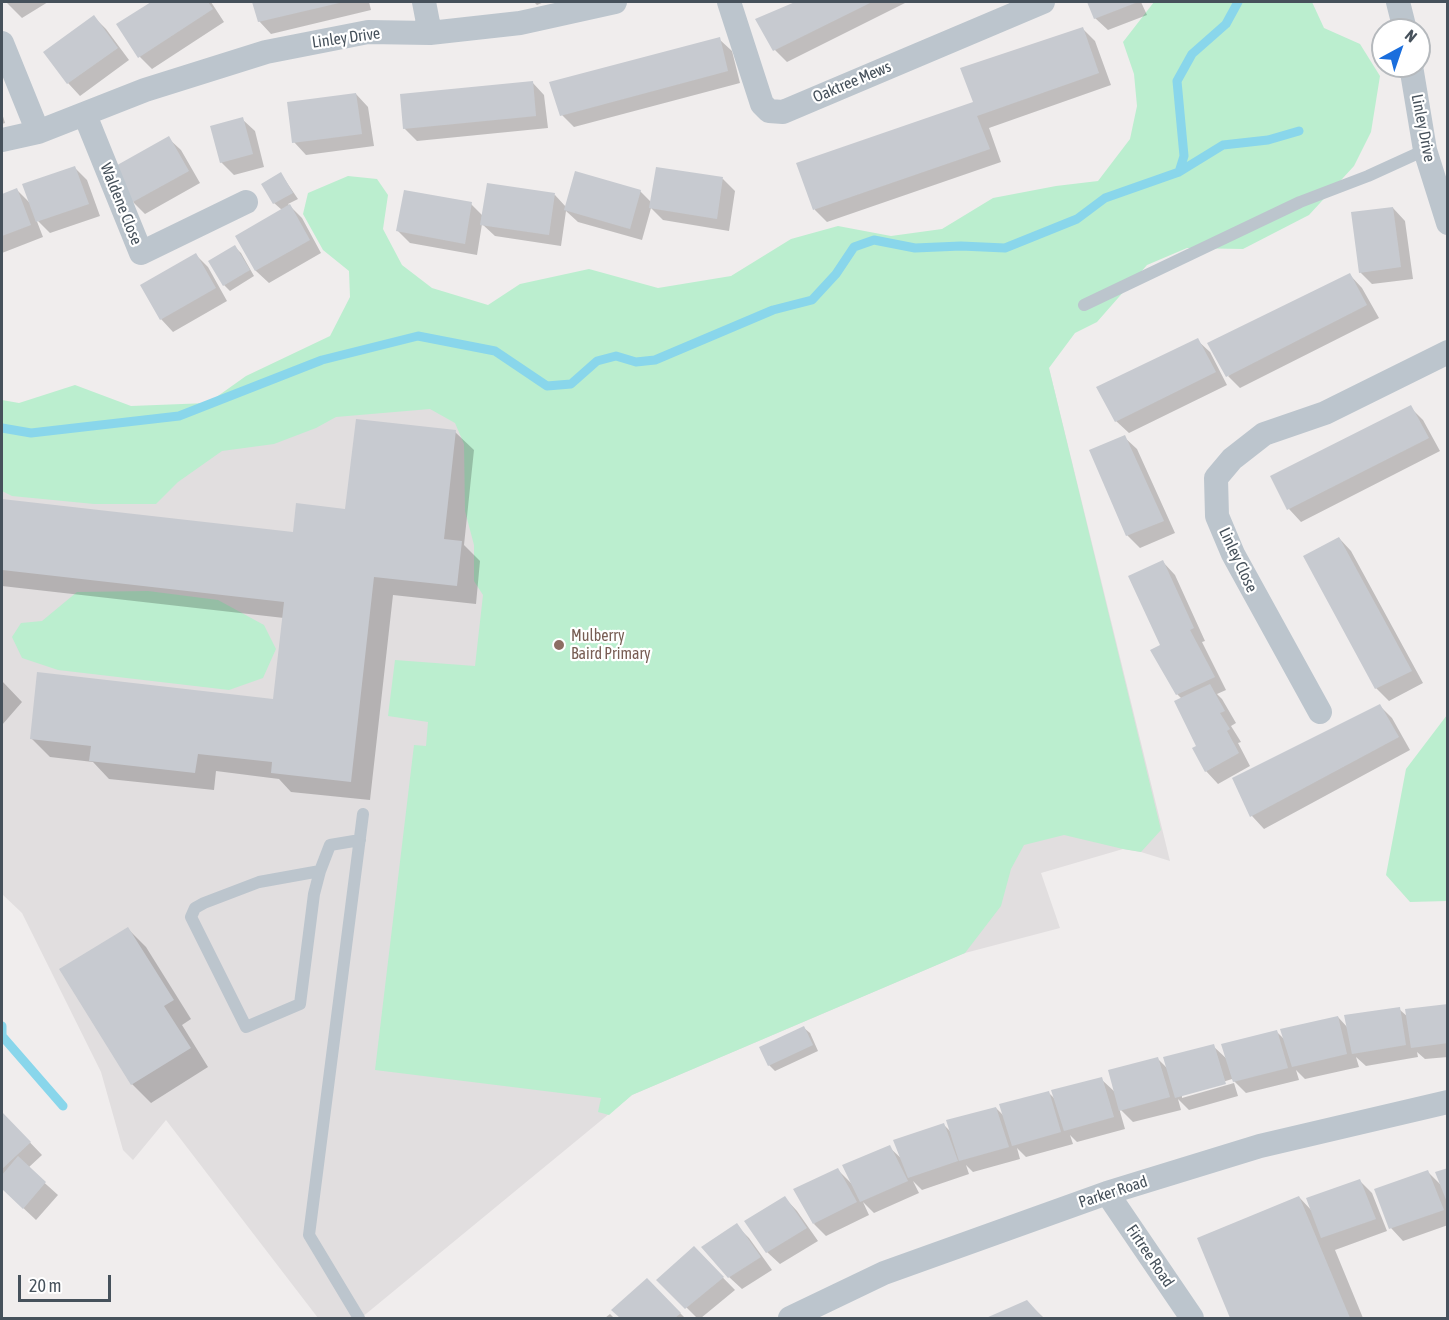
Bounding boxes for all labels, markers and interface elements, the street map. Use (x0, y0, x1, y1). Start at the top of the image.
north arrow (1371, 18, 1431, 78)
street label: Linley Drive (311, 24, 381, 52)
text: N (1402, 26, 1421, 46)
street label: Oaktree Mews (810, 57, 894, 107)
street label: Linley Drive (1407, 92, 1439, 164)
street label: Waldene Close (96, 160, 146, 248)
street label: Linley Close (1215, 525, 1261, 595)
place label: Mulberry Baird Primary (571, 626, 651, 664)
marker: Mulberry Baird Primary (552, 638, 566, 652)
street label: Parker Road (1076, 1172, 1150, 1212)
street label: Firtree Road (1122, 1221, 1178, 1291)
scale bar (21, 1263, 114, 1301)
text: 20 m (29, 1275, 61, 1296)

